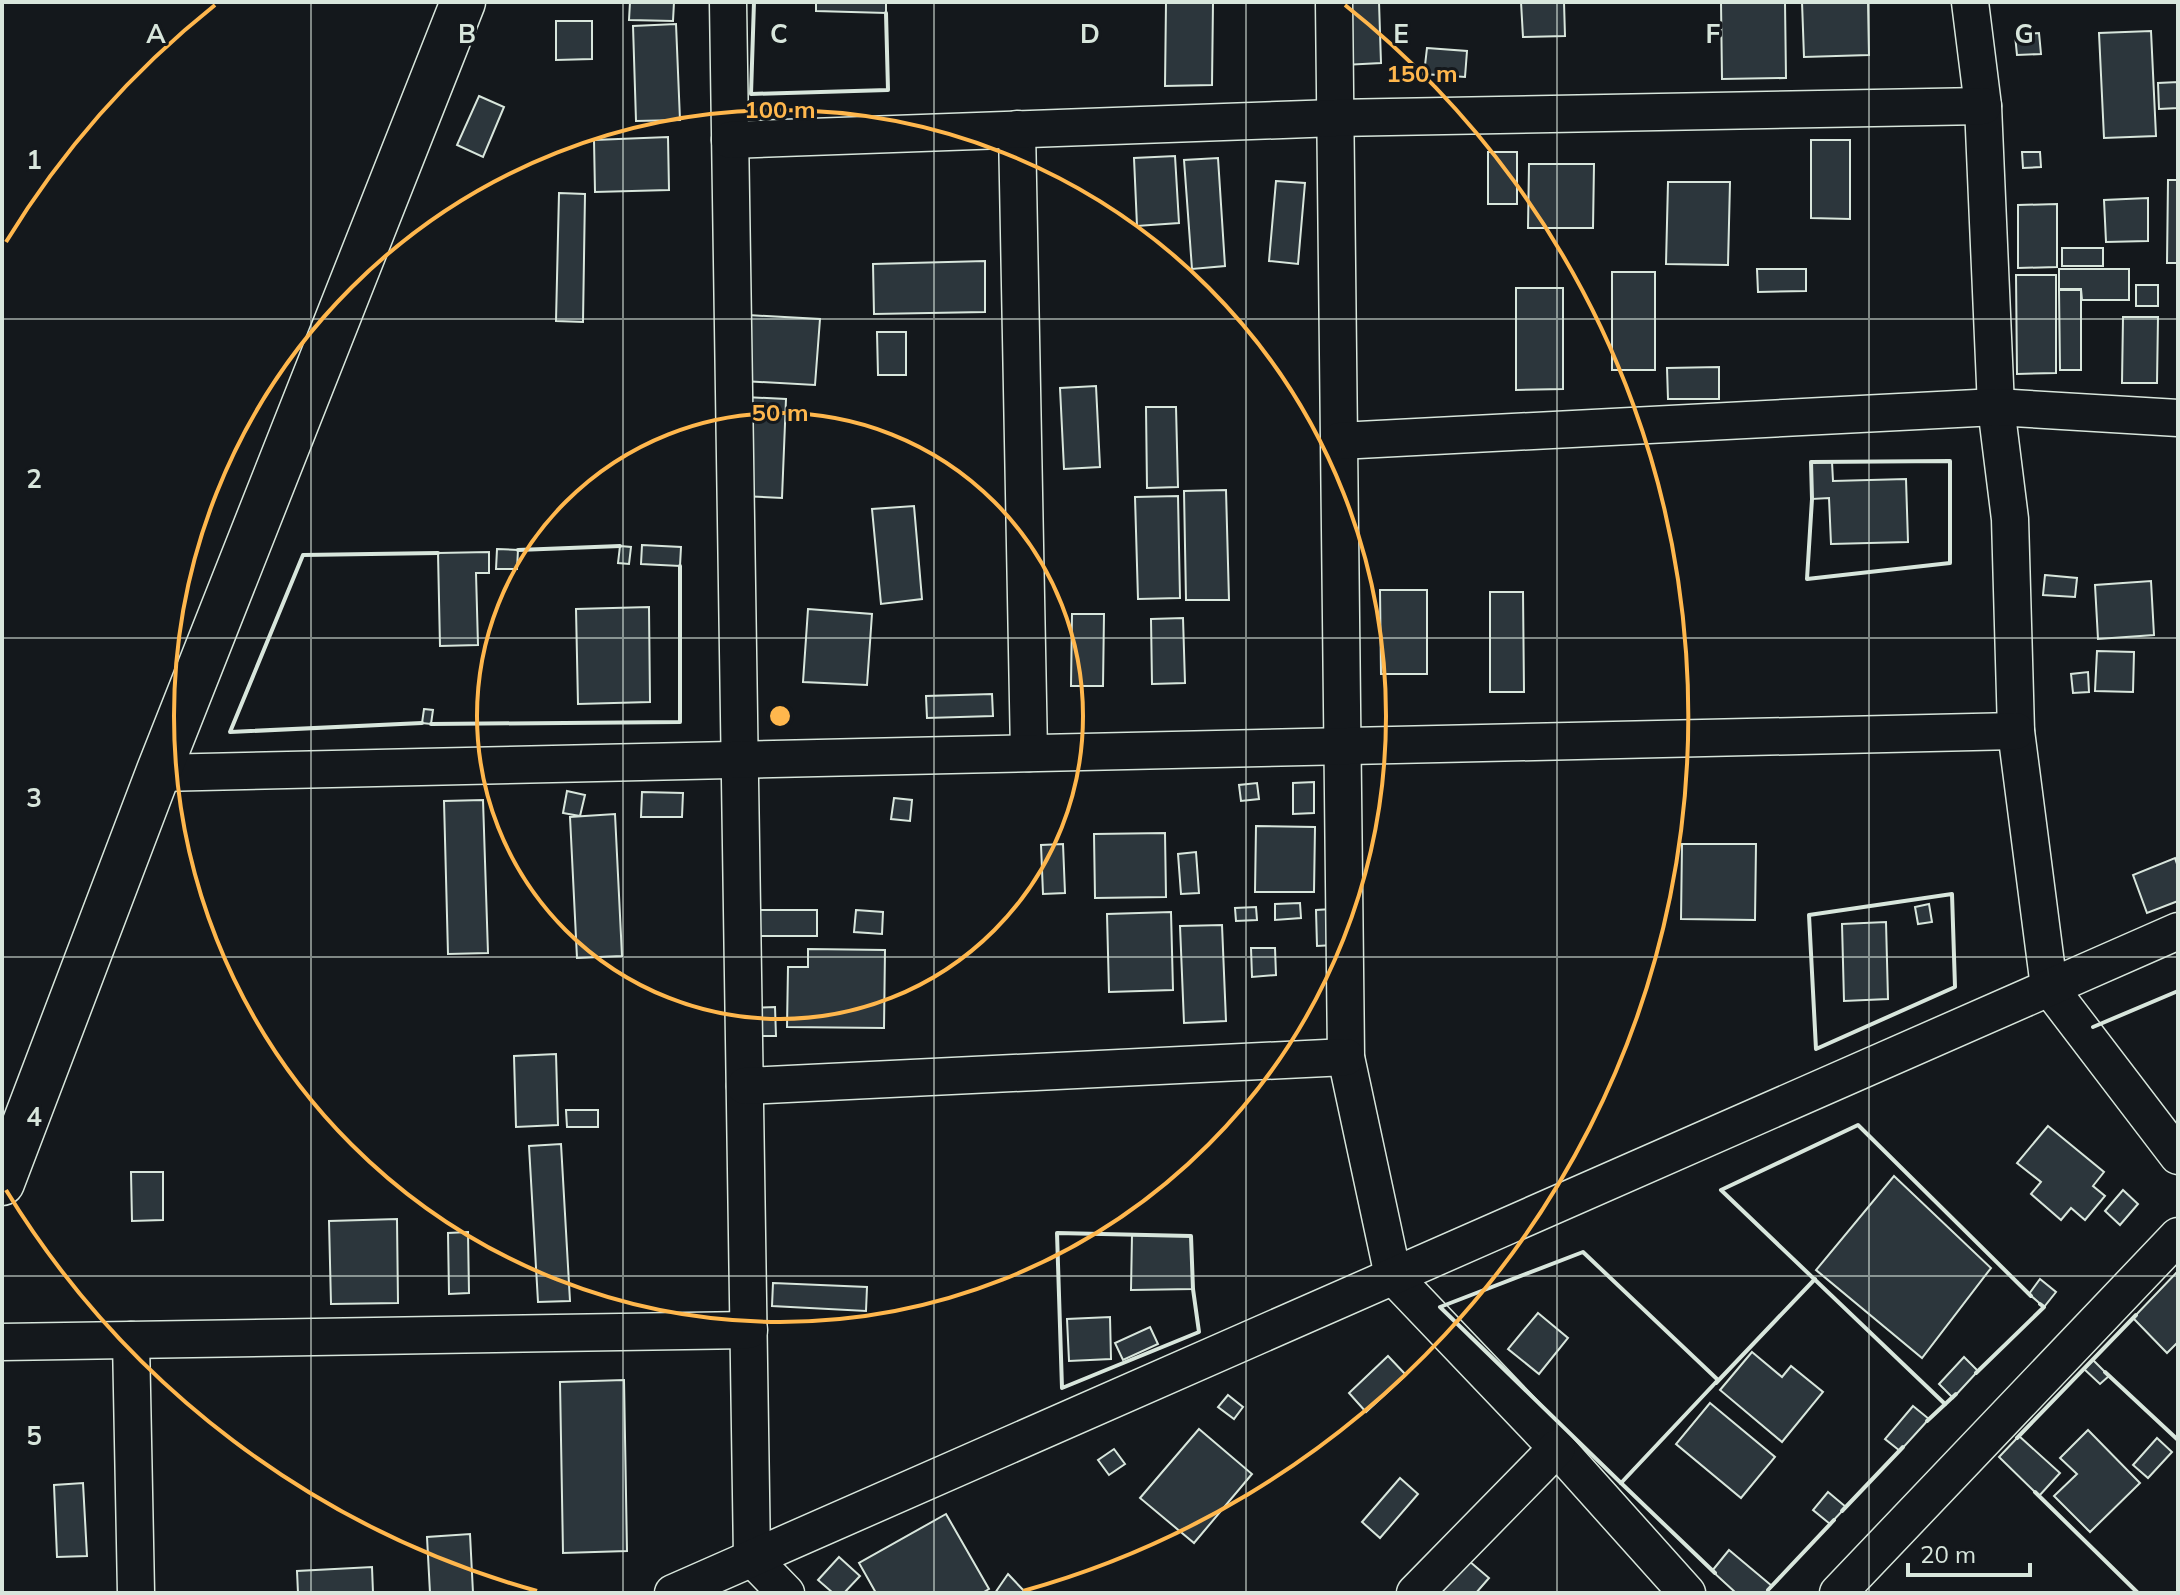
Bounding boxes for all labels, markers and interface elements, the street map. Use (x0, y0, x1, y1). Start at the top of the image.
text: A (146, 17, 166, 50)
text: B (458, 17, 476, 50)
text: C (770, 17, 788, 50)
text: D (1080, 17, 1100, 50)
text: E (1393, 17, 1409, 50)
text: F (1706, 17, 1721, 50)
text: G (2014, 17, 2034, 50)
text: 150 m (1386, 58, 1458, 88)
text: 100 m (744, 94, 816, 124)
text: 1 (26, 143, 42, 176)
text: 50 m (752, 397, 808, 427)
text: 2 (26, 462, 42, 495)
centre of rings (766, 702, 794, 730)
text: 3 (26, 781, 42, 814)
text: 4 (26, 1100, 42, 1133)
text: 5 (26, 1419, 42, 1452)
scale bar (1908, 1527, 2030, 1577)
text: 20 m (1920, 1539, 1976, 1569)

